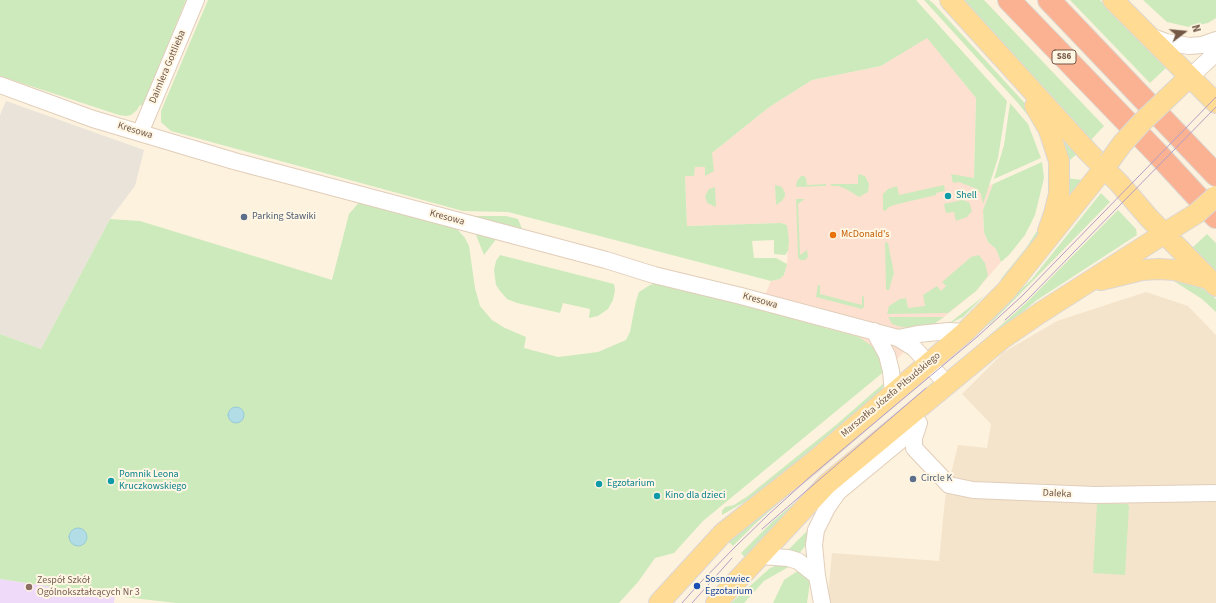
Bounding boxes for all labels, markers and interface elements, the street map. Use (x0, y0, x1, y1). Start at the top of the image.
north arrow (1164, 12, 1204, 52)
text: N (1188, 23, 1204, 34)
street label: Daimlera Gottlieba (147, 29, 189, 105)
road number: S86 (1052, 50, 1076, 64)
street label: Kresowa (116, 120, 154, 142)
place label: Shell (956, 190, 977, 202)
marker: Shell (943, 191, 953, 201)
street label: Kresowa (428, 208, 466, 228)
place label: Parking Stawiki (252, 211, 316, 223)
marker: Parking Stawiki (239, 212, 249, 222)
place label: McDonald's (841, 229, 889, 241)
marker: McDonald's (828, 230, 838, 240)
street label: Kresowa (741, 290, 779, 312)
street label: Marszałka Józefa Piłsudskiego (839, 350, 943, 440)
place label: Pomnik Leona Kruczkowskiego (119, 469, 187, 492)
place label: Circle K (921, 473, 952, 485)
marker: Circle K (908, 474, 918, 484)
marker: Pomnik Leona Kruczkowskiego (106, 476, 116, 486)
place label: Egzotarium (607, 478, 654, 490)
marker: Egzotarium (594, 479, 604, 489)
street label: Daleka (1042, 487, 1072, 501)
place label: Kino dla dzieci (665, 490, 726, 502)
marker: Kino dla dzieci (652, 491, 662, 501)
place label: Sosnowiec Egzotarium (705, 574, 752, 598)
place label: Zespół Szkół Ogólnokształcących Nr 3 (37, 575, 140, 598)
marker: Sosnowiec Egzotarium (692, 581, 702, 591)
marker: Zespół Szkół Ogólnokształcących Nr 3 (24, 582, 34, 592)

